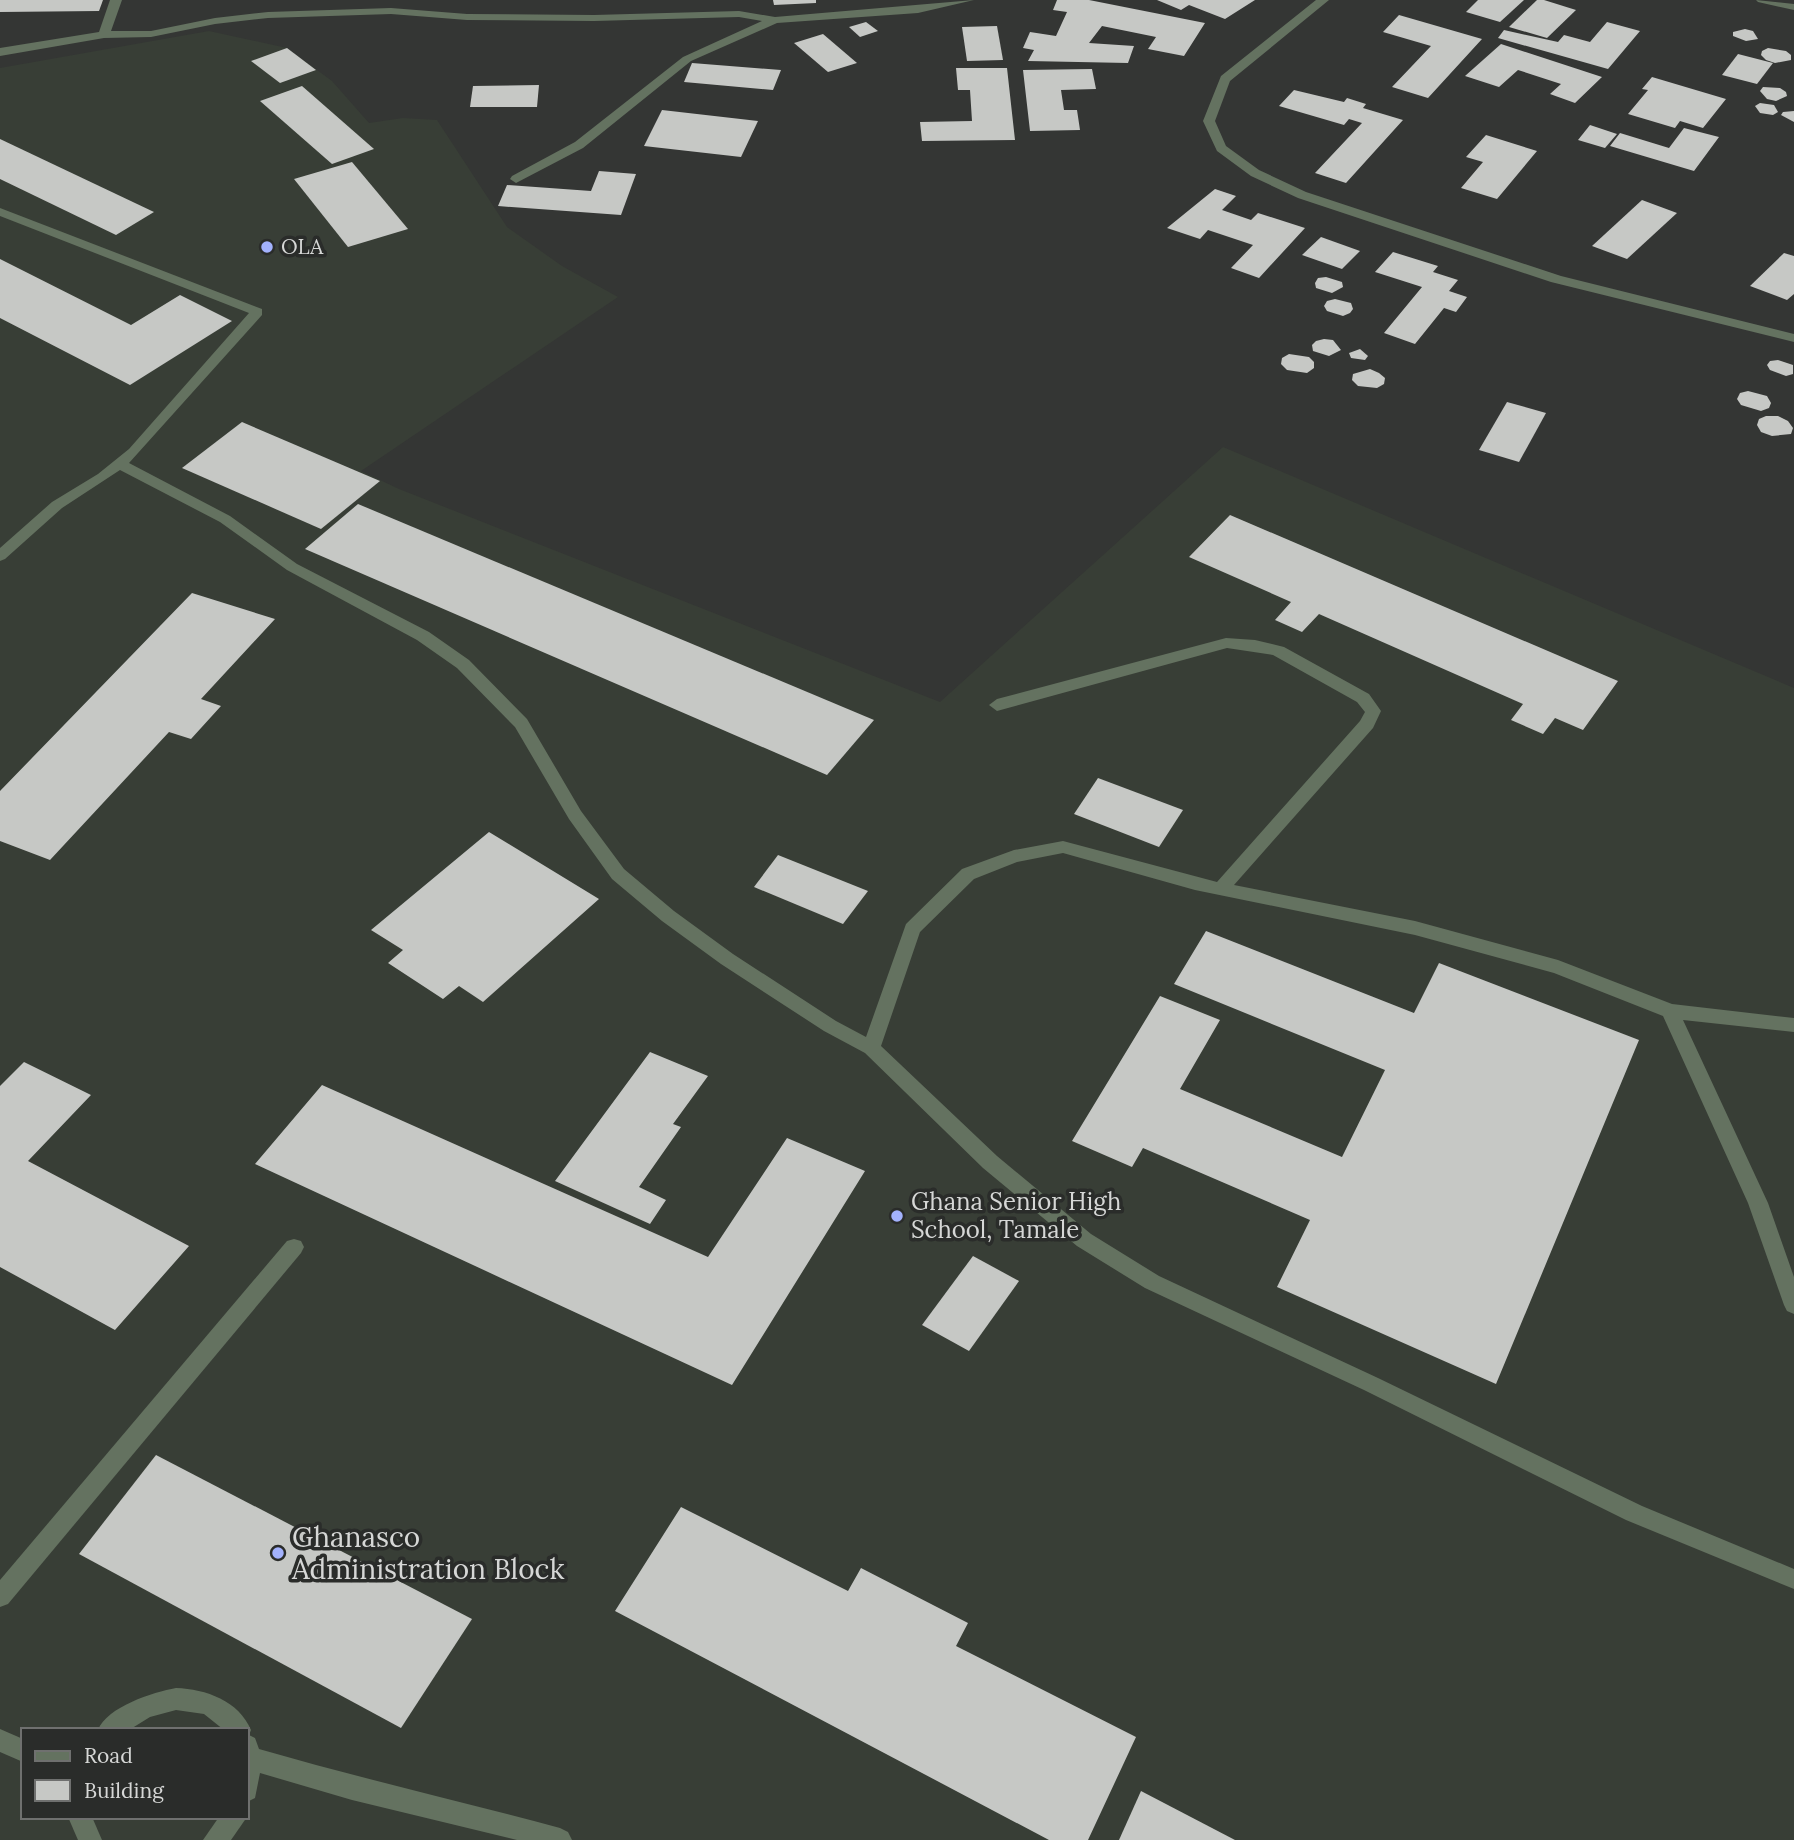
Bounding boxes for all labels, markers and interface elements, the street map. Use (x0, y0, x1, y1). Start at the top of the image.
place label: OLA (281, 233, 324, 260)
marker: OLA (259, 239, 275, 255)
place label: Ghana Senior High School, Tamale (911, 1186, 1121, 1245)
marker: Ghana Senior High School, Tamale (889, 1208, 905, 1224)
place label: Ghanasco Administration Block (291, 1519, 565, 1587)
marker: Ghanasco Administration Block (270, 1545, 286, 1561)
legend (21, 1728, 248, 1819)
text: Road (84, 1742, 133, 1769)
text: Building (84, 1777, 164, 1804)

